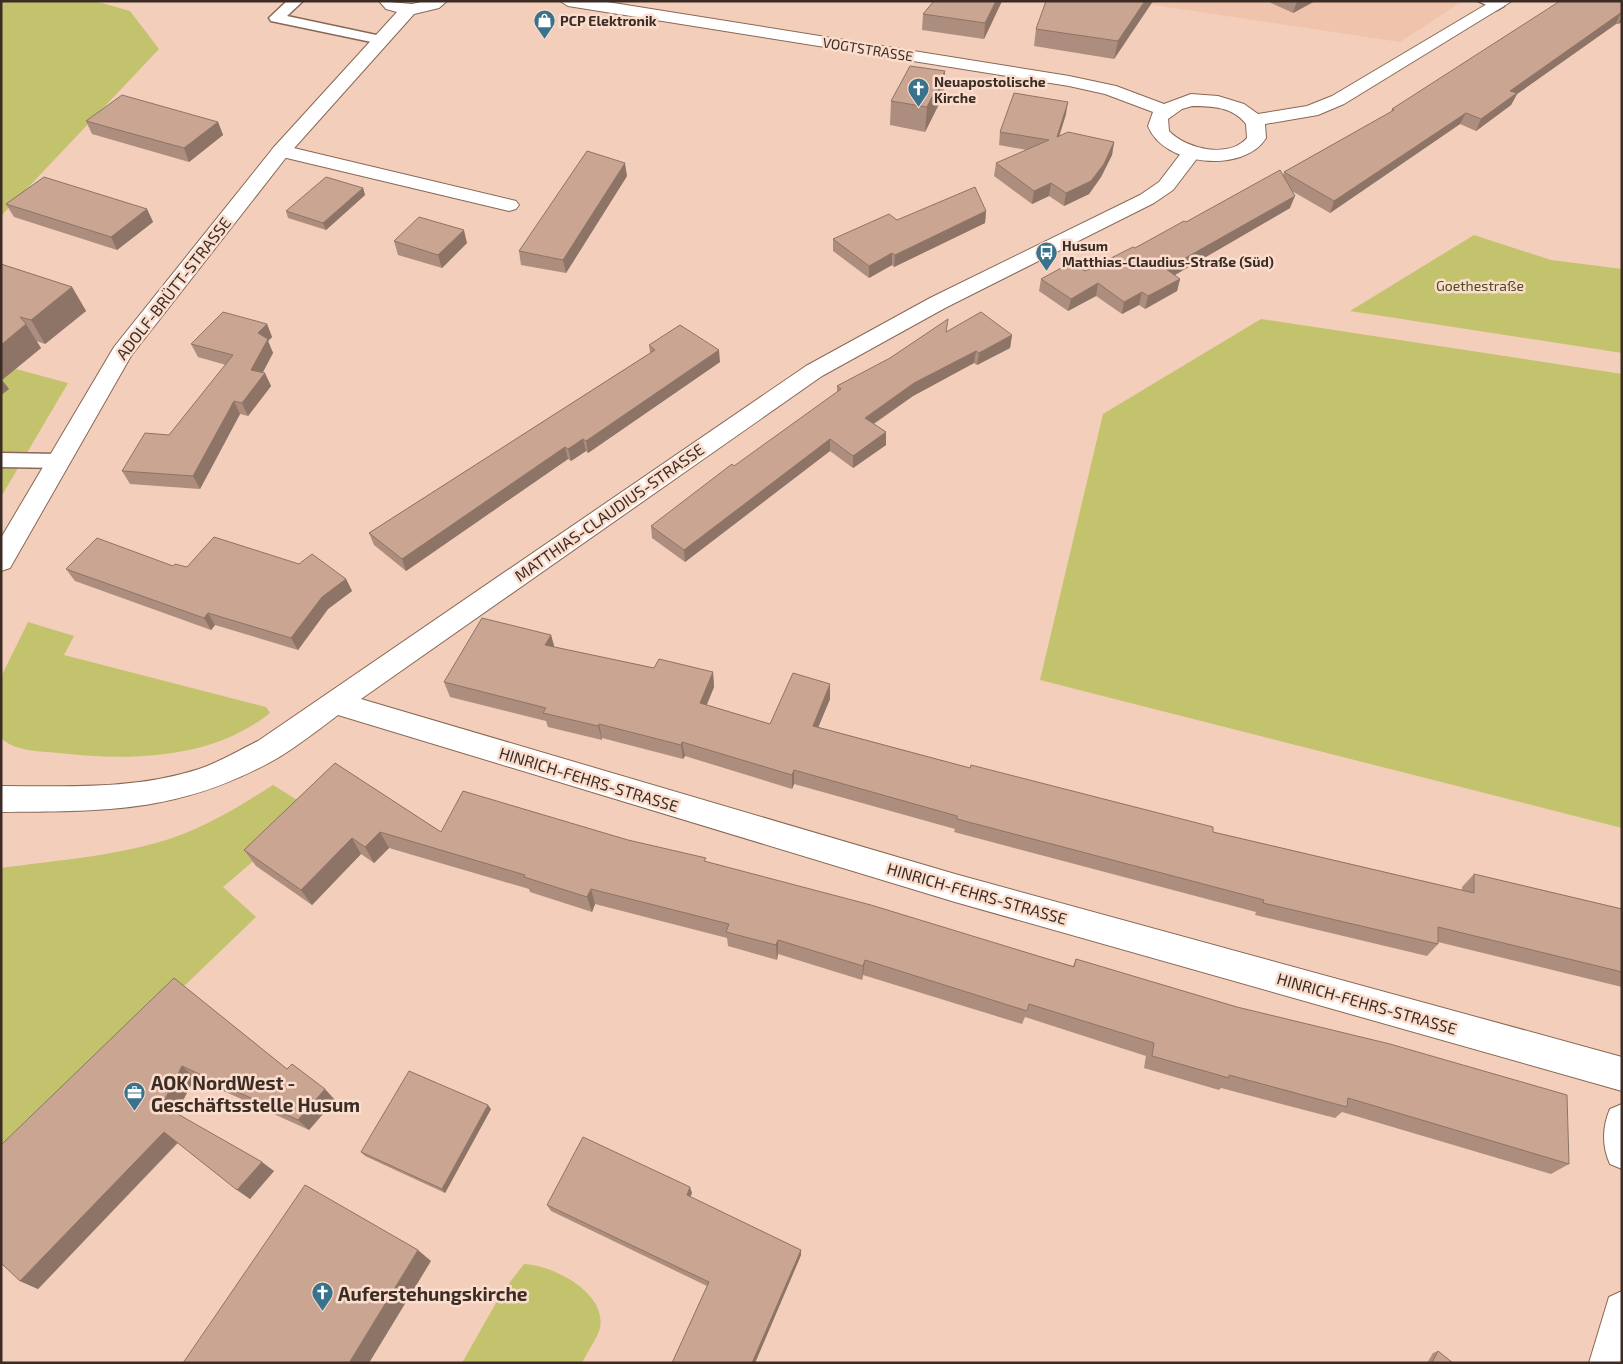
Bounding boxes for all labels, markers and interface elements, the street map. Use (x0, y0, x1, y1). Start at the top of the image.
shop icon: PCP Elektronik (532, 8, 556, 39)
place label: PCP Elektronik (560, 12, 657, 29)
street label: VOGTSTRASSE (821, 33, 915, 65)
place label: Neuapostolische Kirche (934, 73, 1046, 106)
church icon: Neuapostolische Kirche (906, 77, 930, 108)
street label: ADOLF-BRÜTT-STRASSE (112, 213, 234, 363)
place label: Husum Matthias-Claudius-Straße (Süd) (1062, 237, 1274, 270)
bus stop icon: Husum Matthias-Claudius-Straße (Süd) (1034, 241, 1058, 272)
park label: Goethestraße (1436, 277, 1524, 294)
street label: MATTHIAS-CLAUDIUS-STRASSE (511, 439, 707, 585)
street label: HINRICH-FEHRS-STRASSE (497, 743, 681, 815)
street label: HINRICH-FEHRS-STRASSE (885, 858, 1069, 928)
street label: HINRICH-FEHRS-STRASSE (1275, 968, 1459, 1038)
place label: AOK NordWest - Geschäftsstelle Husum (151, 1071, 360, 1116)
office icon: AOK NordWest - Geschäftsstelle Husum (123, 1081, 147, 1112)
church icon: Auferstehungskirche (310, 1281, 334, 1312)
place label: Auferstehungskirche (338, 1282, 528, 1305)

